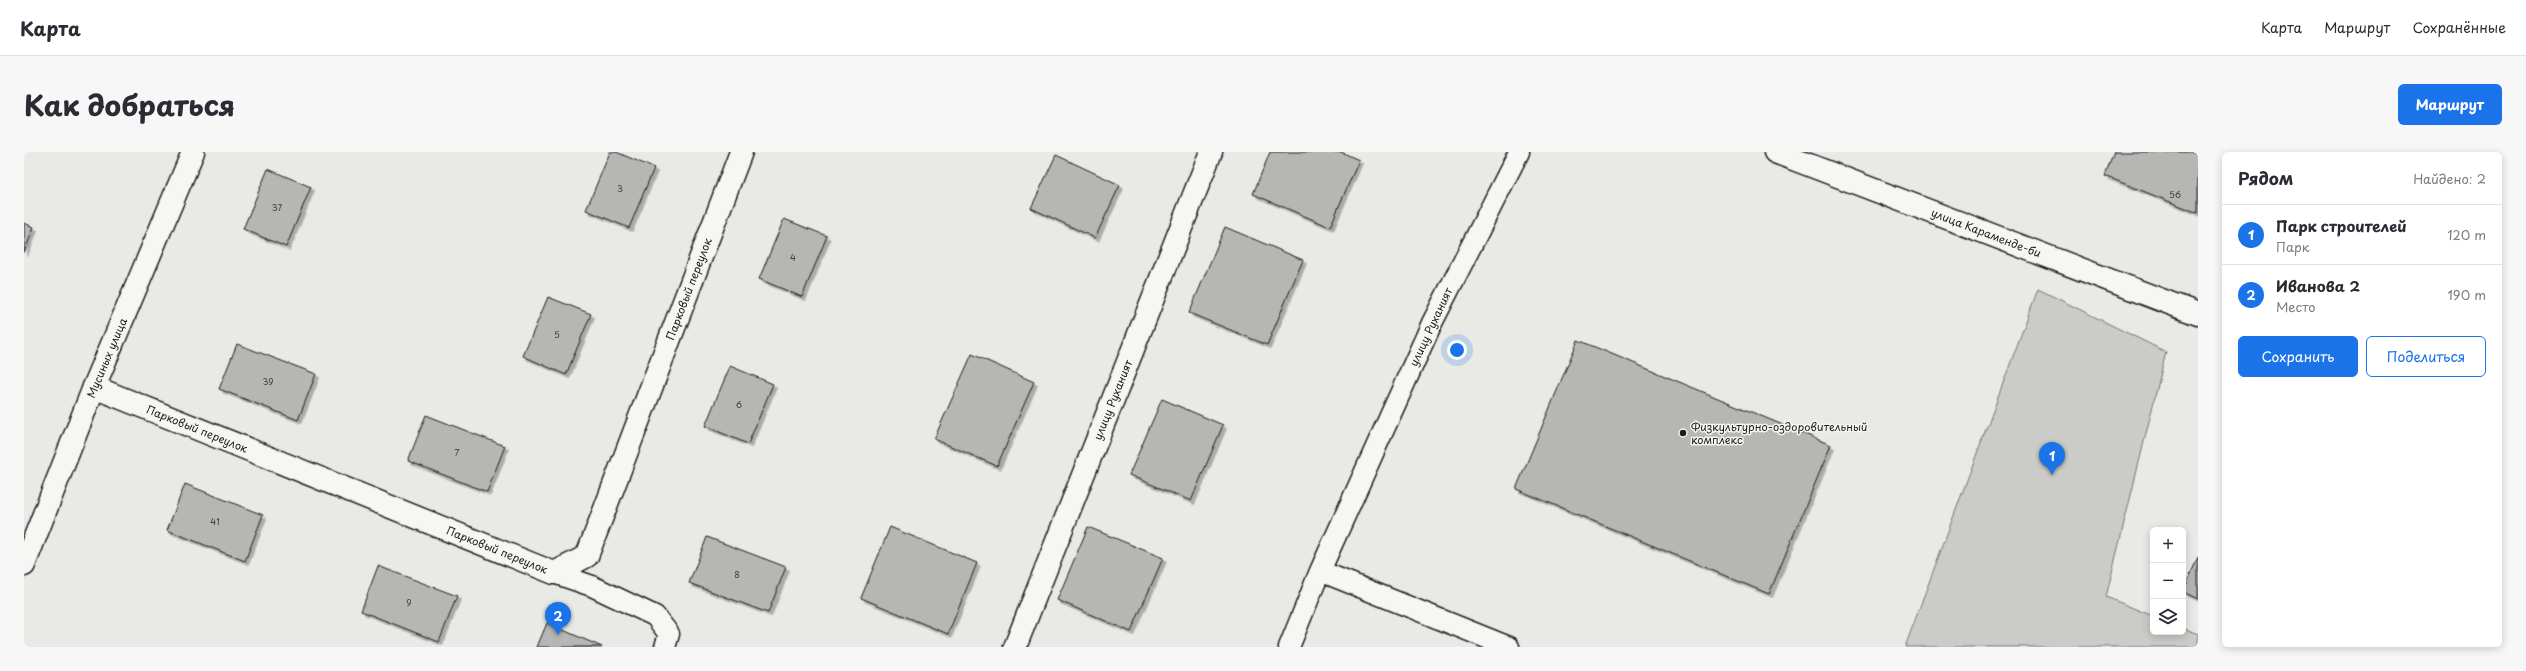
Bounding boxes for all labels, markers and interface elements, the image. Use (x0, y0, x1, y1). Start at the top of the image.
text: Карта (20, 14, 81, 42)
text: Карта (2261, 17, 2302, 38)
text: Маршрут (2324, 17, 2390, 38)
text: Сохранённые (2412, 17, 2506, 38)
text: Как добраться (24, 83, 235, 126)
button: Маршрут (2398, 84, 2502, 125)
text: Рядом (2238, 165, 2293, 191)
text: Найдено: 2 (2413, 169, 2486, 188)
house number: 3 (617, 181, 623, 195)
house number: 56 (2169, 187, 2181, 201)
house number: 37 (272, 200, 282, 214)
street label: улица Караменде-би (1929, 204, 2044, 261)
text: Парк строителей (2276, 214, 2407, 237)
text: 1 (2248, 225, 2254, 244)
text: 120 m (2447, 225, 2486, 244)
street label: Парковый переулок (661, 235, 716, 342)
text: Парк (2276, 237, 2310, 256)
house number: 4 (790, 250, 796, 264)
text: Иванова 2 (2276, 274, 2360, 297)
street label: улицу Руханият (1405, 284, 1457, 369)
text: 2 (2246, 285, 2256, 304)
text: 190 m (2447, 285, 2486, 304)
text: Место (2276, 297, 2316, 316)
street label: Мусиных улица (82, 315, 131, 401)
house number: 5 (554, 327, 560, 341)
button: Сохранить (2238, 336, 2358, 377)
button: Поделиться (2366, 336, 2486, 377)
your location (1447, 340, 1467, 360)
street label: улицу Руханият (1089, 356, 1137, 443)
house number: 39 (262, 374, 274, 388)
house number: 6 (736, 397, 742, 411)
street label: Парковый переулок (144, 400, 251, 457)
place label: Физкультурно-оздоровительный комплекс (1691, 418, 1868, 448)
marker: Физкультурно-оздоровительный комплекс (1678, 428, 1688, 438)
pin: 1 (2039, 442, 2065, 475)
house number: 7 (454, 445, 460, 459)
house number: 41 (210, 514, 220, 528)
street label: Парковый переулок (444, 521, 551, 578)
map controls (2150, 527, 2186, 635)
button: + (2150, 527, 2186, 563)
button: − (2150, 563, 2186, 599)
house number: 8 (734, 567, 740, 581)
house number: 9 (406, 595, 412, 609)
button: layers (2150, 599, 2186, 635)
pin: 2 (545, 602, 571, 635)

